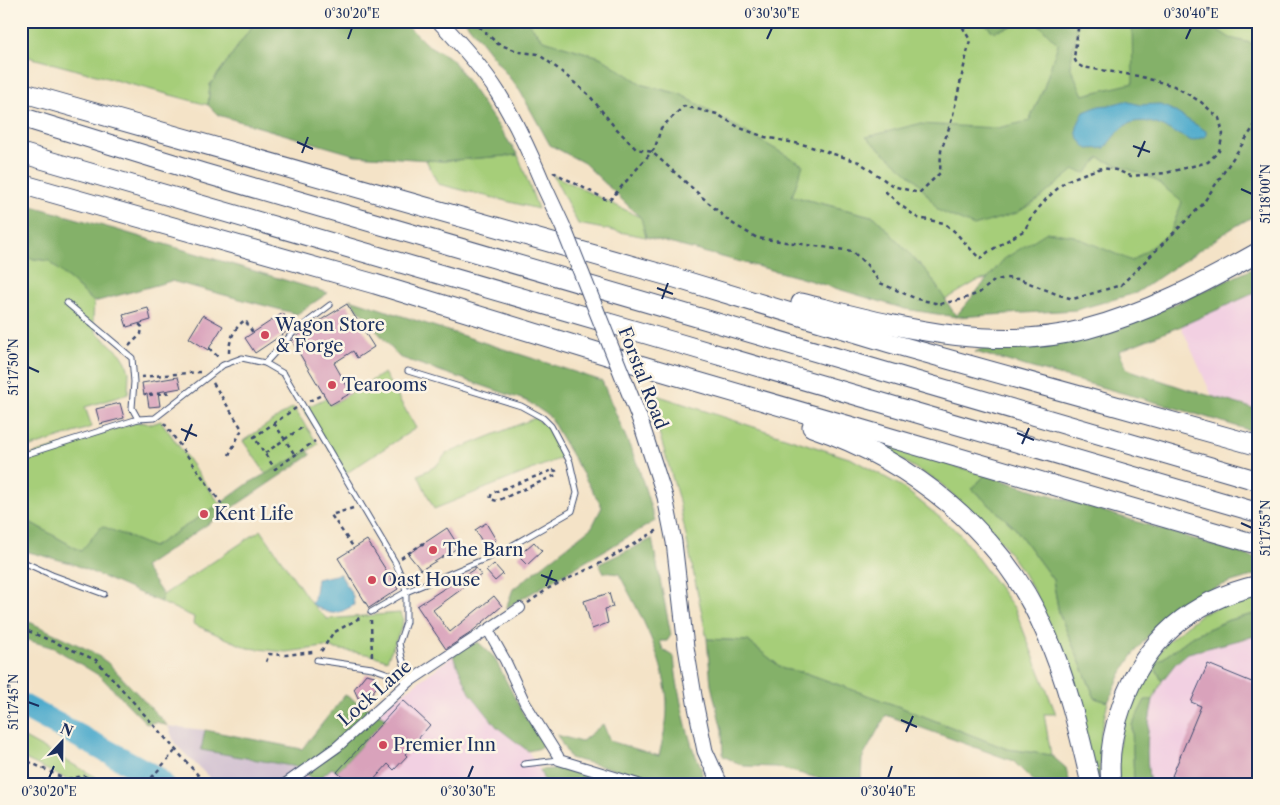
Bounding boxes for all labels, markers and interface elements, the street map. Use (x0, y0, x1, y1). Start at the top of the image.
text: 0°30'20"E (324, 6, 380, 21)
text: 0°30'30"E (744, 6, 800, 21)
text: 0°30'40"E (1163, 6, 1219, 21)
text: 51°18'00"N (1258, 164, 1273, 224)
place label: Wagon Store & Forge (274, 314, 385, 357)
street label: Forstal Road (613, 324, 673, 432)
marker: Wagon Store & Forge (259, 329, 271, 341)
text: 51°17'50"N (6, 338, 21, 396)
place label: Tearooms (342, 374, 427, 396)
marker: Tearooms (326, 379, 338, 391)
text: 51°17'55"N (1258, 500, 1273, 556)
place label: Kent Life (214, 503, 294, 525)
marker: Kent Life (198, 508, 210, 520)
place label: The Barn (443, 539, 524, 561)
marker: The Barn (427, 544, 439, 556)
place label: Oast House (382, 569, 480, 591)
marker: Oast House (366, 574, 378, 586)
street label: Lock Lane (334, 655, 416, 731)
text: 51°17'45"N (6, 674, 21, 730)
north arrow (38, 718, 88, 768)
text: N (58, 719, 76, 741)
place label: Premier Inn (393, 734, 496, 756)
marker: Premier Inn (377, 739, 389, 751)
text: 0°30'20"E (21, 784, 77, 799)
text: 0°30'30"E (440, 784, 496, 799)
text: 0°30'40"E (860, 784, 916, 799)

